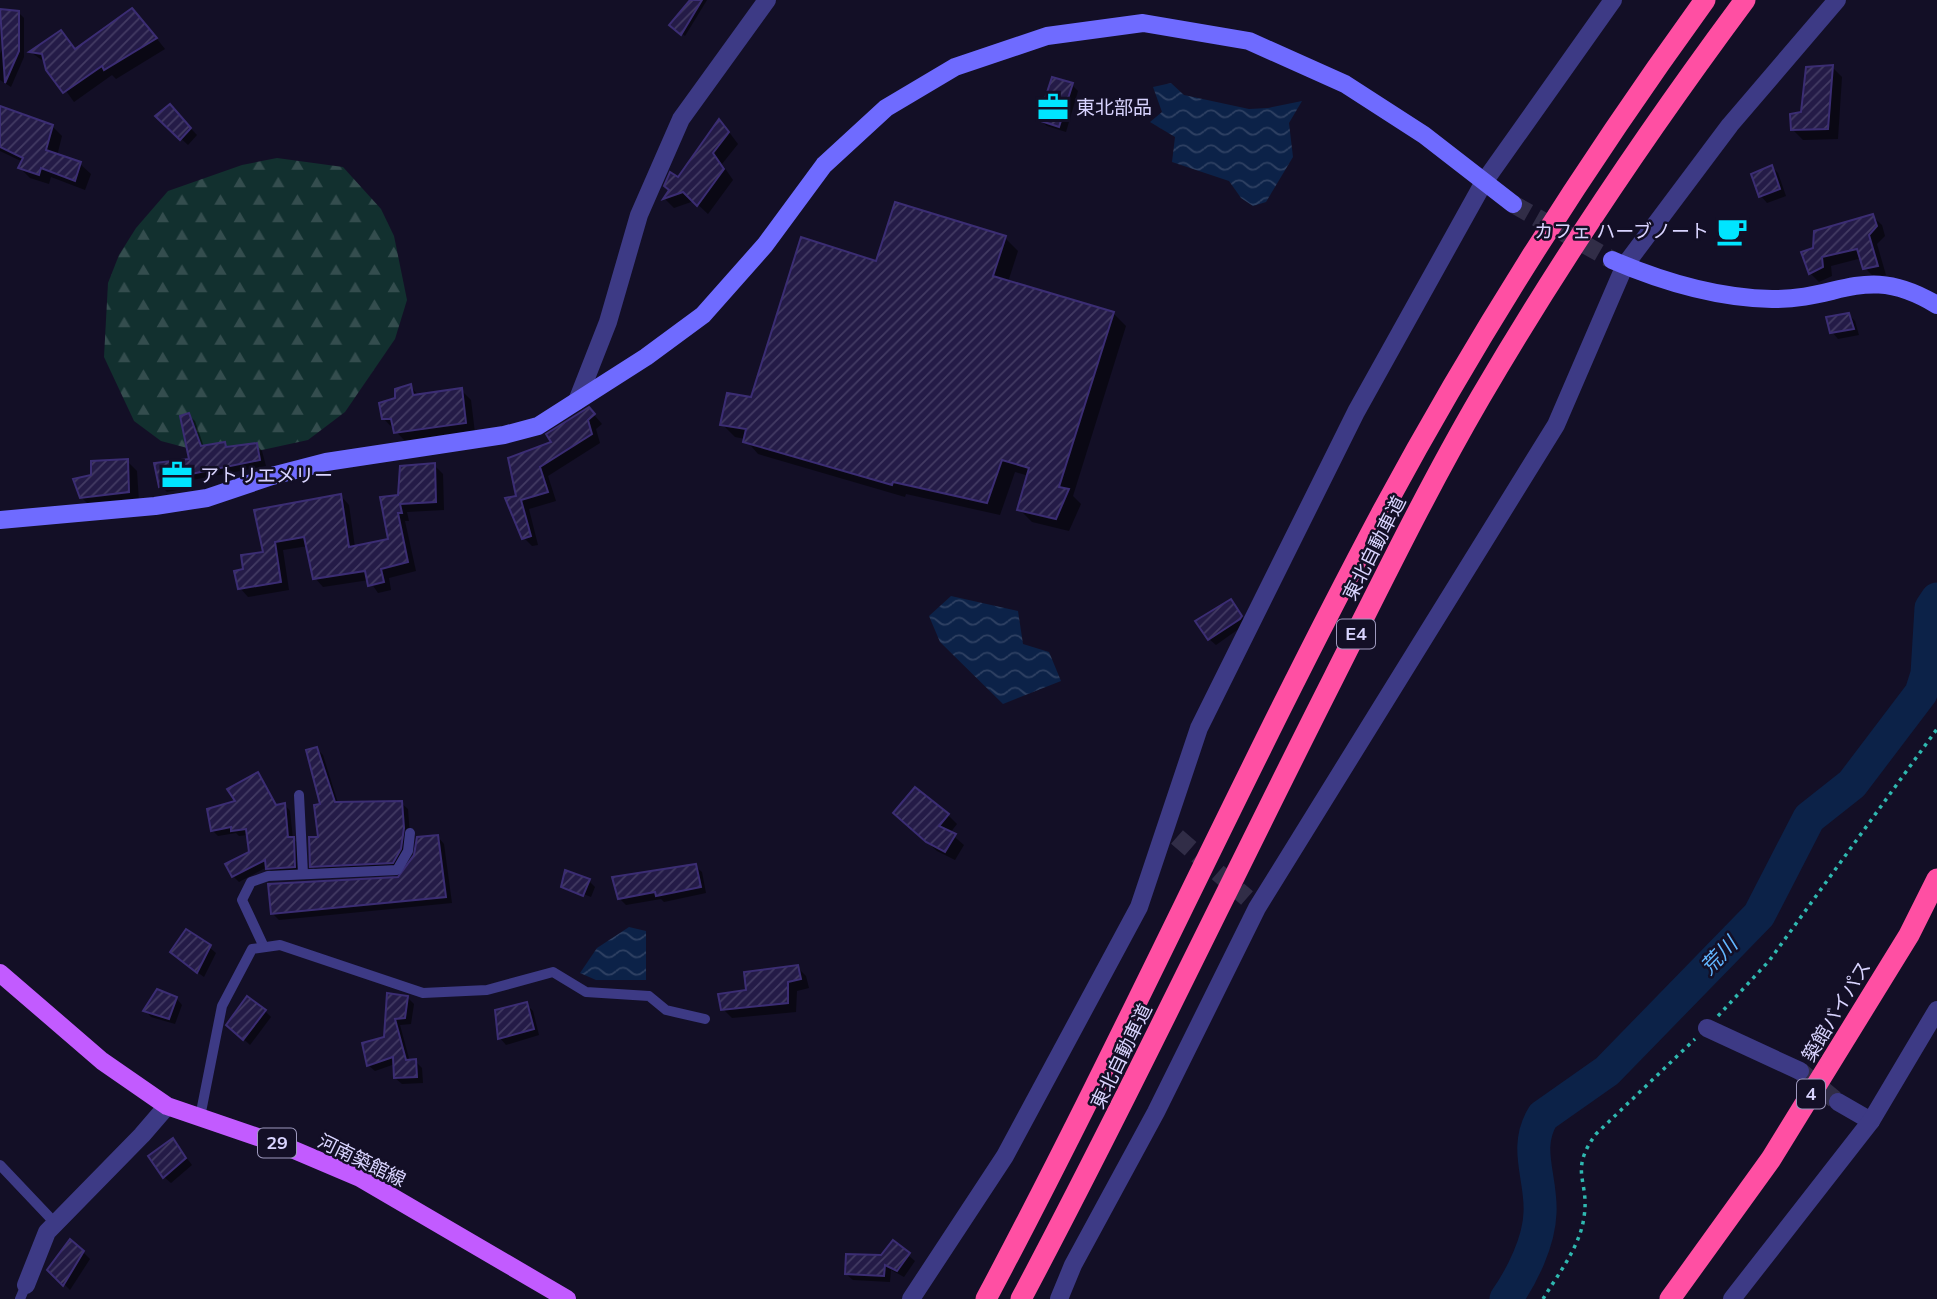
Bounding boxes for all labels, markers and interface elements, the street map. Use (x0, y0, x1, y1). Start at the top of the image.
office icon: 東北部品 (1036, 90, 1070, 124)
place label: 東北部品 (1076, 95, 1152, 119)
cafe icon: カフェ ハーブノート (1715, 214, 1749, 248)
place label: カフェ ハーブノート (1534, 219, 1709, 243)
office icon: アトリエメリー (160, 458, 194, 492)
place label: アトリエメリー (200, 463, 333, 487)
street label: 東北自動車道 (1337, 492, 1411, 604)
road number: E4 (1337, 620, 1375, 648)
water label: 荒川 (1694, 930, 1744, 979)
street label: 築館バイパス (1796, 956, 1876, 1066)
street label: 東北自動車道 (1085, 1000, 1157, 1112)
road number: 4 (1797, 1079, 1825, 1108)
road number: 29 (258, 1128, 296, 1158)
street label: 河南築館線 (314, 1128, 410, 1192)

